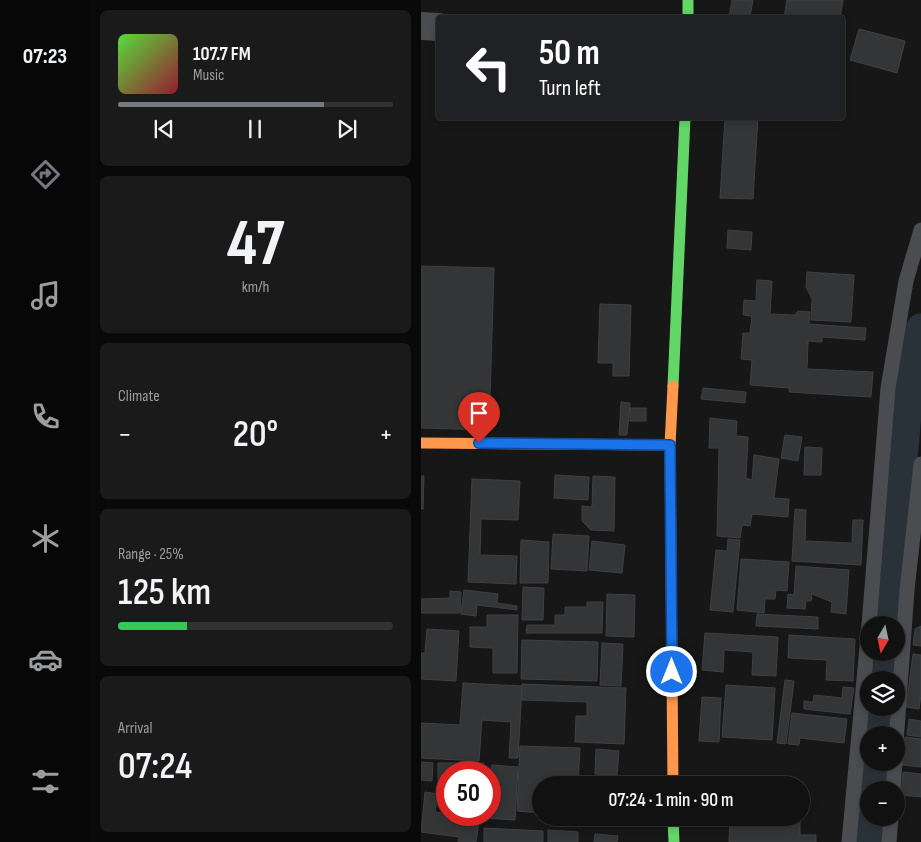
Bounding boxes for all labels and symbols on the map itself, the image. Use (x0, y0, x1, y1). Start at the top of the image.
pin (458, 392, 500, 443)
north arrow (860, 616, 905, 661)
position arrow (645, 645, 697, 697)
speed limit sign: 50 (436, 761, 501, 826)

